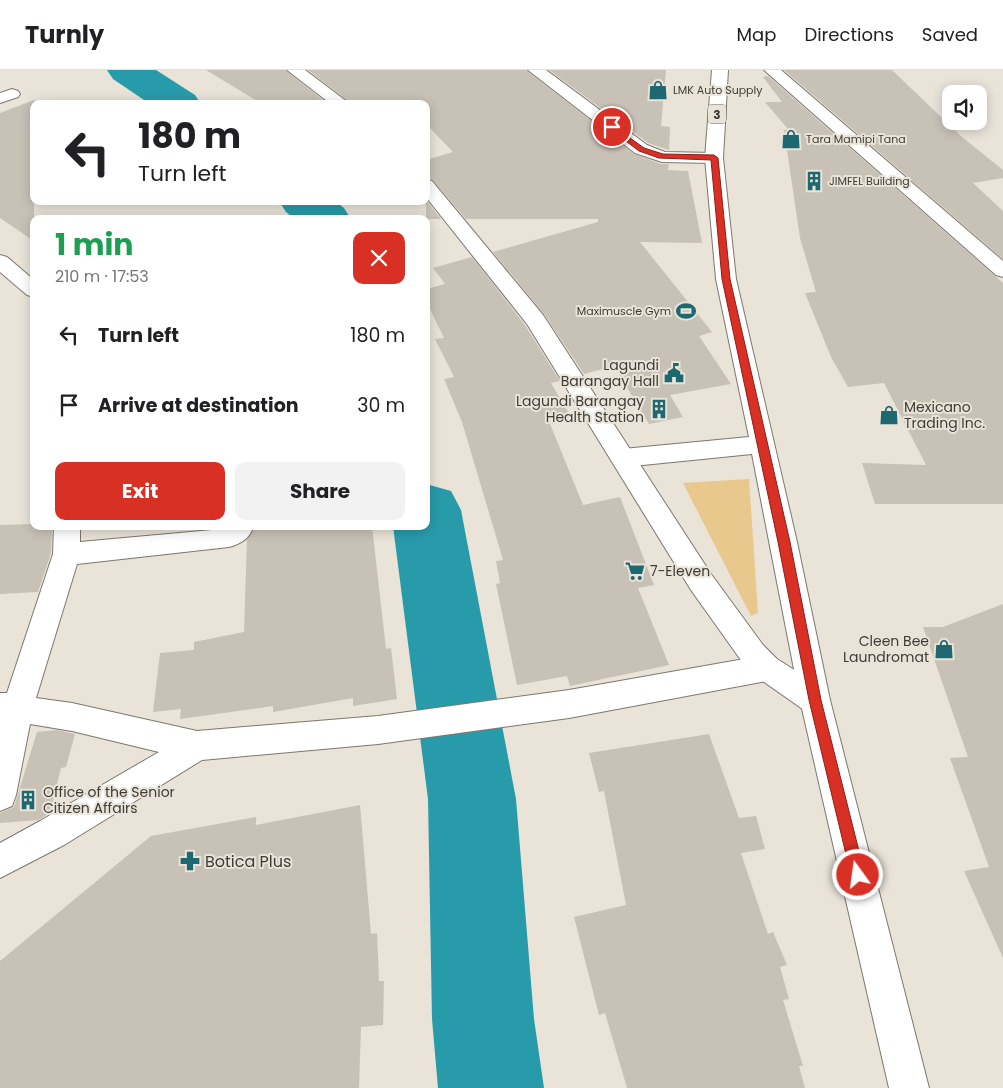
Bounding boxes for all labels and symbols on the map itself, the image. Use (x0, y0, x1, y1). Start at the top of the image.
shop icon: LMK Auto Supply (647, 79, 669, 101)
place label: LMK Auto Supply (673, 82, 763, 98)
road number: 3 (708, 104, 726, 124)
pin (591, 106, 633, 148)
shop icon: Tara Mamipi Tana (780, 128, 802, 150)
place label: Tara Mamipi Tana (806, 131, 906, 147)
building icon: JIMFEL Building (803, 170, 825, 192)
place label: JIMFEL Building (829, 173, 910, 189)
sports icon: Maximuscle Gym (675, 300, 697, 322)
place label: Maximuscle Gym (577, 303, 671, 319)
place label: Lagundi Barangay Hall (561, 355, 659, 391)
public building icon: Lagundi Barangay Hall (663, 362, 685, 384)
place label: Lagundi Barangay Health Station (516, 391, 644, 427)
place label: Mexicano Trading Inc. (904, 397, 985, 433)
building icon: Lagundi Barangay Health Station (648, 398, 670, 420)
shop icon: Mexicano Trading Inc. (878, 404, 900, 426)
supermarket icon: 7-Eleven (624, 560, 646, 582)
place label: 7-Eleven (650, 561, 710, 581)
place label: Cleen Bee Laundromat (843, 631, 929, 667)
shop icon: Cleen Bee Laundromat (933, 638, 955, 660)
place label: Office of the Senior Citizen Affairs (43, 782, 175, 818)
building icon: Office of the Senior Citizen Affairs (17, 789, 39, 811)
position arrow (831, 848, 883, 900)
pharmacy icon: Botica Plus (179, 850, 201, 872)
place label: Botica Plus (205, 850, 291, 873)

